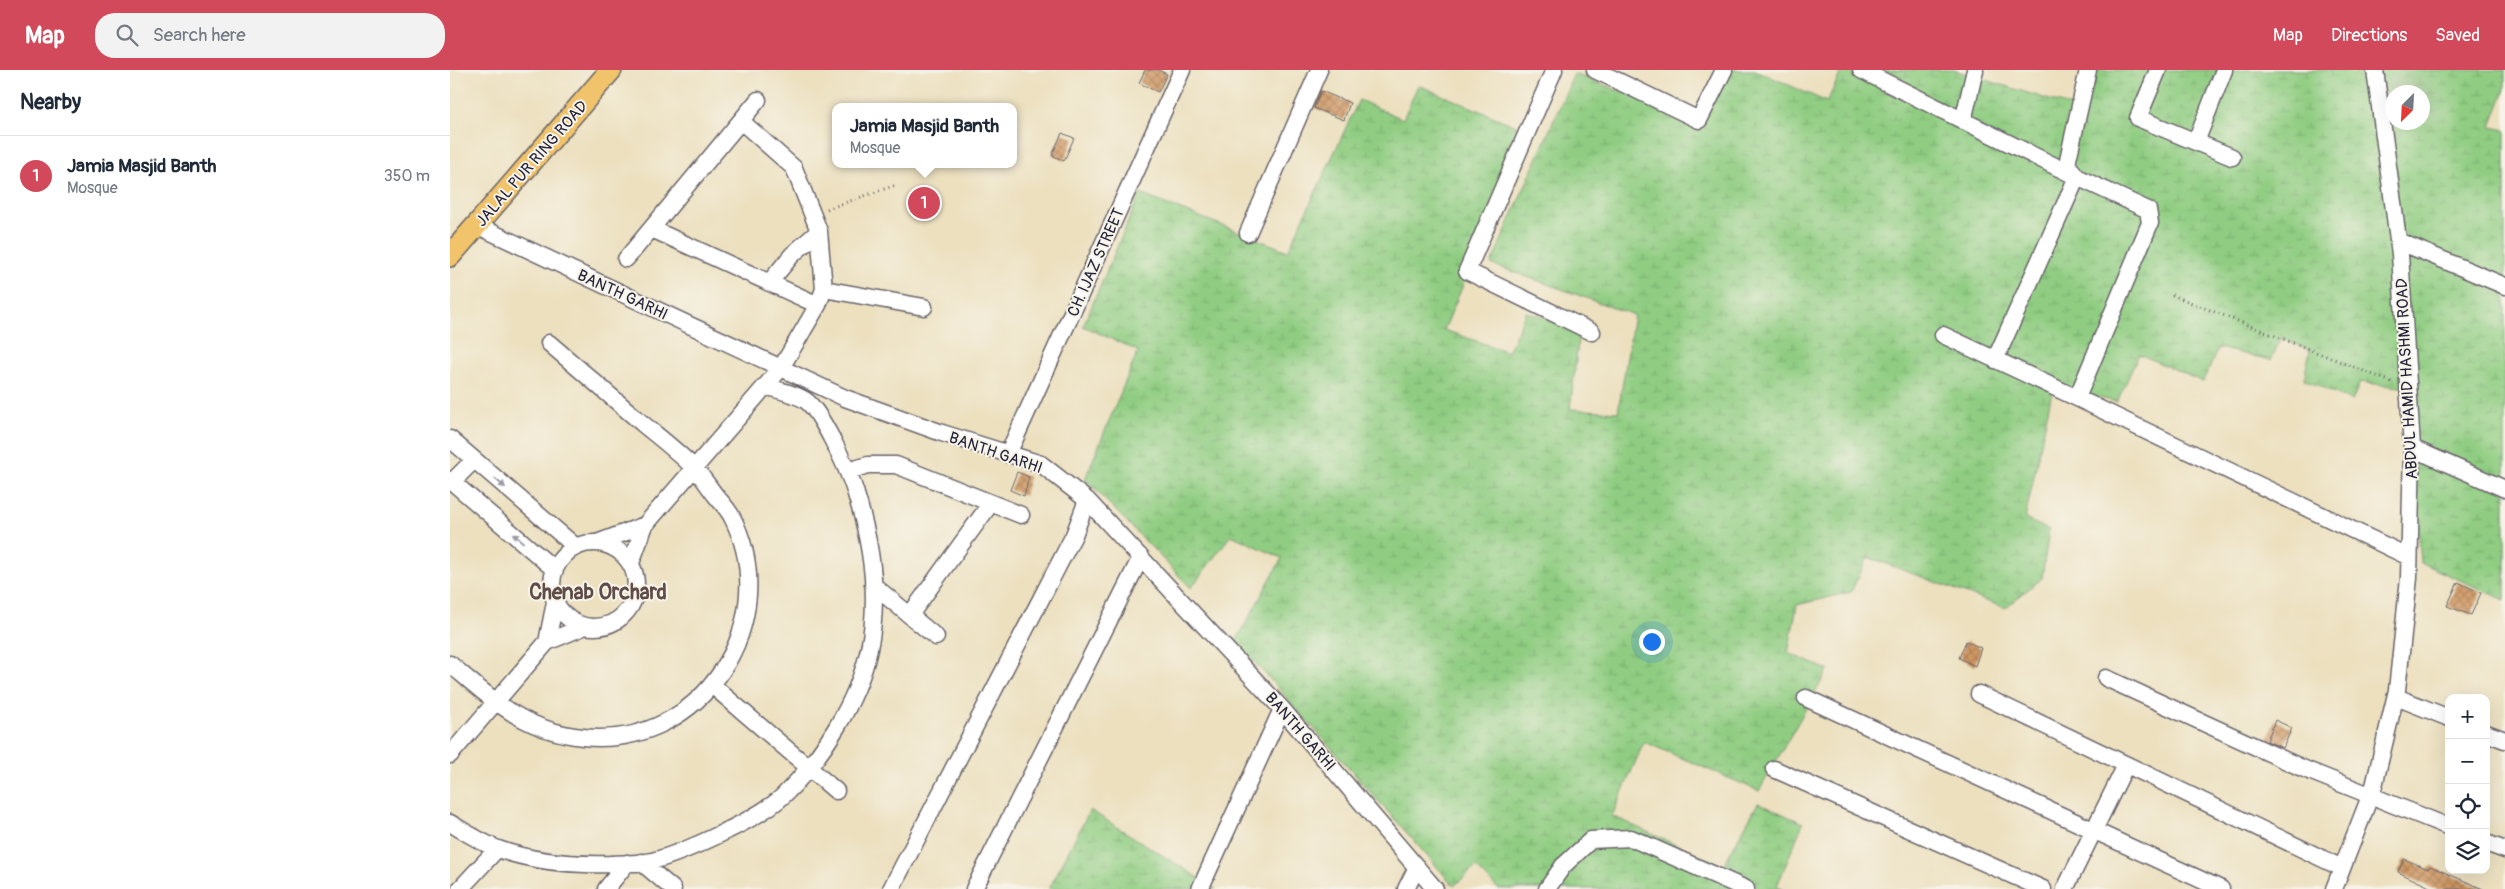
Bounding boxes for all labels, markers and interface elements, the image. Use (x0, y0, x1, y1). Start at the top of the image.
search box (95, 13, 445, 58)
text: Map (25, 21, 65, 50)
icon: search (113, 21, 141, 49)
text: Search here (153, 23, 246, 47)
text: Map (2273, 24, 2303, 47)
text: Directions (2331, 24, 2407, 47)
text: Saved (2435, 24, 2480, 47)
north arrow (2385, 85, 2430, 130)
text: Nearby (20, 89, 81, 116)
street label: JALAL PUR RING ROAD (472, 96, 592, 231)
popup (832, 103, 1017, 168)
text: Jamia Masjid Banth (850, 114, 999, 138)
text: Mosque (850, 138, 900, 158)
text: Jamia Masjid Banth (67, 154, 217, 178)
text: 1 (33, 166, 39, 186)
text: 350 m (384, 166, 430, 186)
text: Mosque (67, 178, 118, 198)
pin: 1 (908, 184, 940, 222)
street label: CH. IJAZ STREET (1063, 205, 1129, 320)
street label: BANTH GARHI (574, 265, 671, 325)
street label: ABDUL HAMID HASHMI ROAD (2392, 278, 2422, 480)
street label: BANTH GARHI (946, 428, 1045, 478)
one-way arrow (494, 477, 507, 488)
one-way arrow (511, 533, 524, 544)
district label: Chenab Orchard (529, 579, 667, 606)
your location (1639, 629, 1665, 655)
street label: BANTH GARHI (1261, 688, 1340, 775)
map controls (2445, 694, 2490, 874)
button: + (2445, 694, 2490, 739)
button: − (2445, 739, 2490, 784)
button: locate (2445, 784, 2490, 829)
button: layers (2445, 829, 2490, 874)

